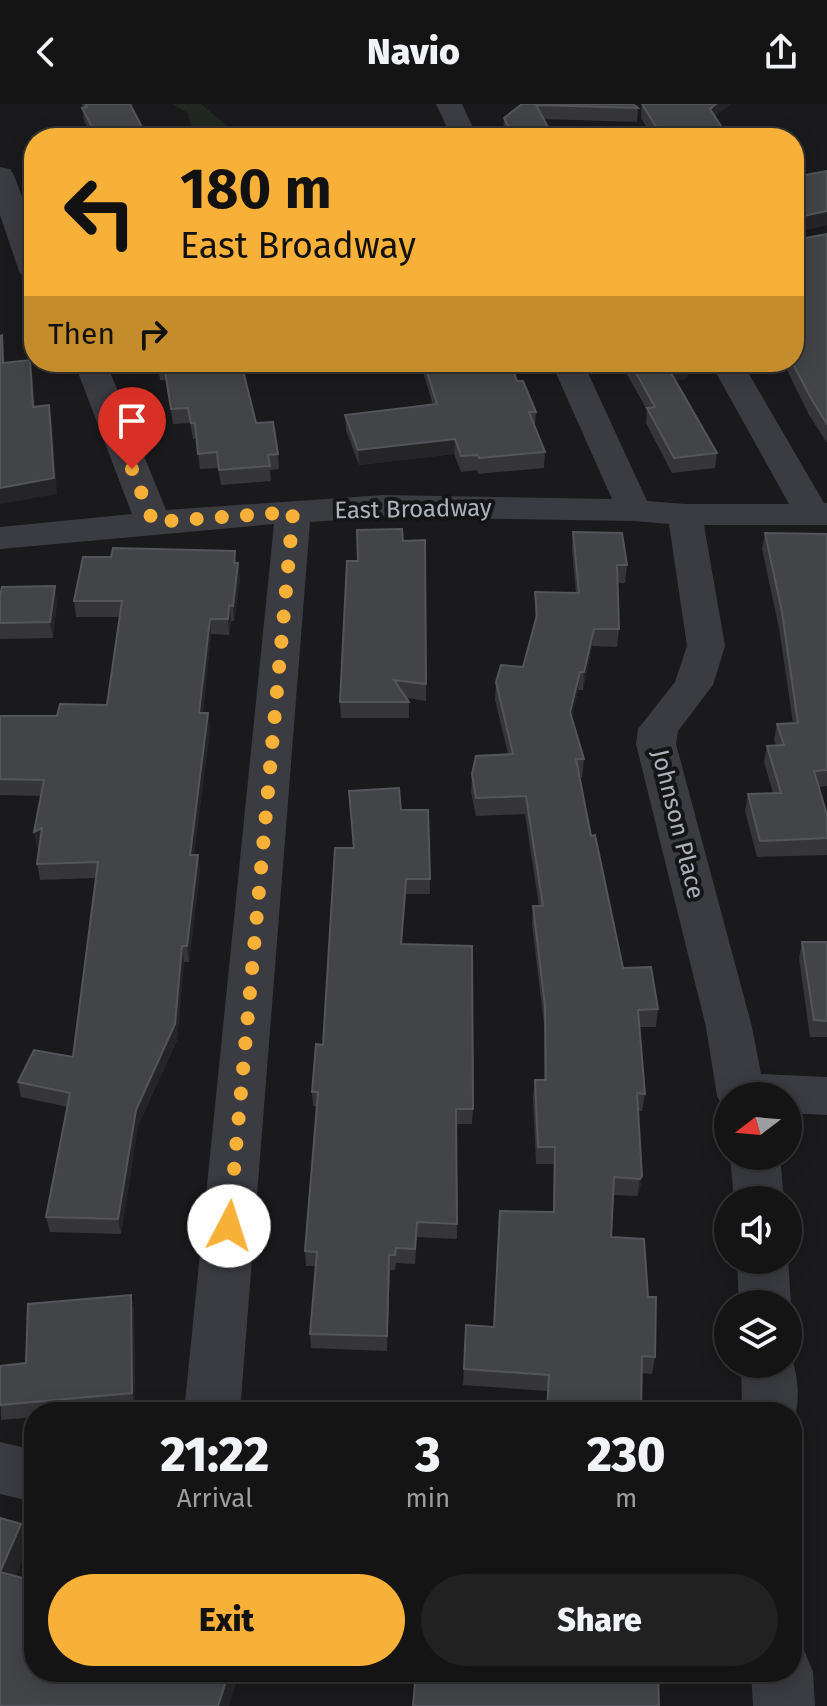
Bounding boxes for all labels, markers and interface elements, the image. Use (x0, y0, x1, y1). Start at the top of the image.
icon: back (24, 30, 68, 74)
text: Navio (367, 30, 460, 74)
icon: share (759, 30, 803, 74)
text: 180 m (180, 156, 332, 223)
icon: left (48, 160, 152, 264)
text: East Broadway (180, 224, 416, 268)
icon: right (131, 312, 175, 356)
text: Then (48, 316, 115, 352)
pin (98, 387, 166, 469)
icon: arrive (110, 399, 154, 443)
street label: East Broadway (334, 494, 492, 524)
street label: Johnson Place (646, 746, 710, 902)
north arrow (714, 1082, 802, 1170)
map controls (714, 1082, 802, 1378)
position arrow (187, 1184, 271, 1268)
button: sound (714, 1186, 802, 1274)
button: layers (714, 1290, 802, 1378)
text: 21:22 (160, 1426, 269, 1484)
text: 3 (415, 1426, 441, 1484)
text: 230 (587, 1426, 665, 1484)
text: Arrival (177, 1483, 253, 1514)
text: min (406, 1483, 450, 1514)
text: m (615, 1483, 637, 1514)
button: Exit (48, 1574, 405, 1666)
button: Share (421, 1574, 778, 1666)

